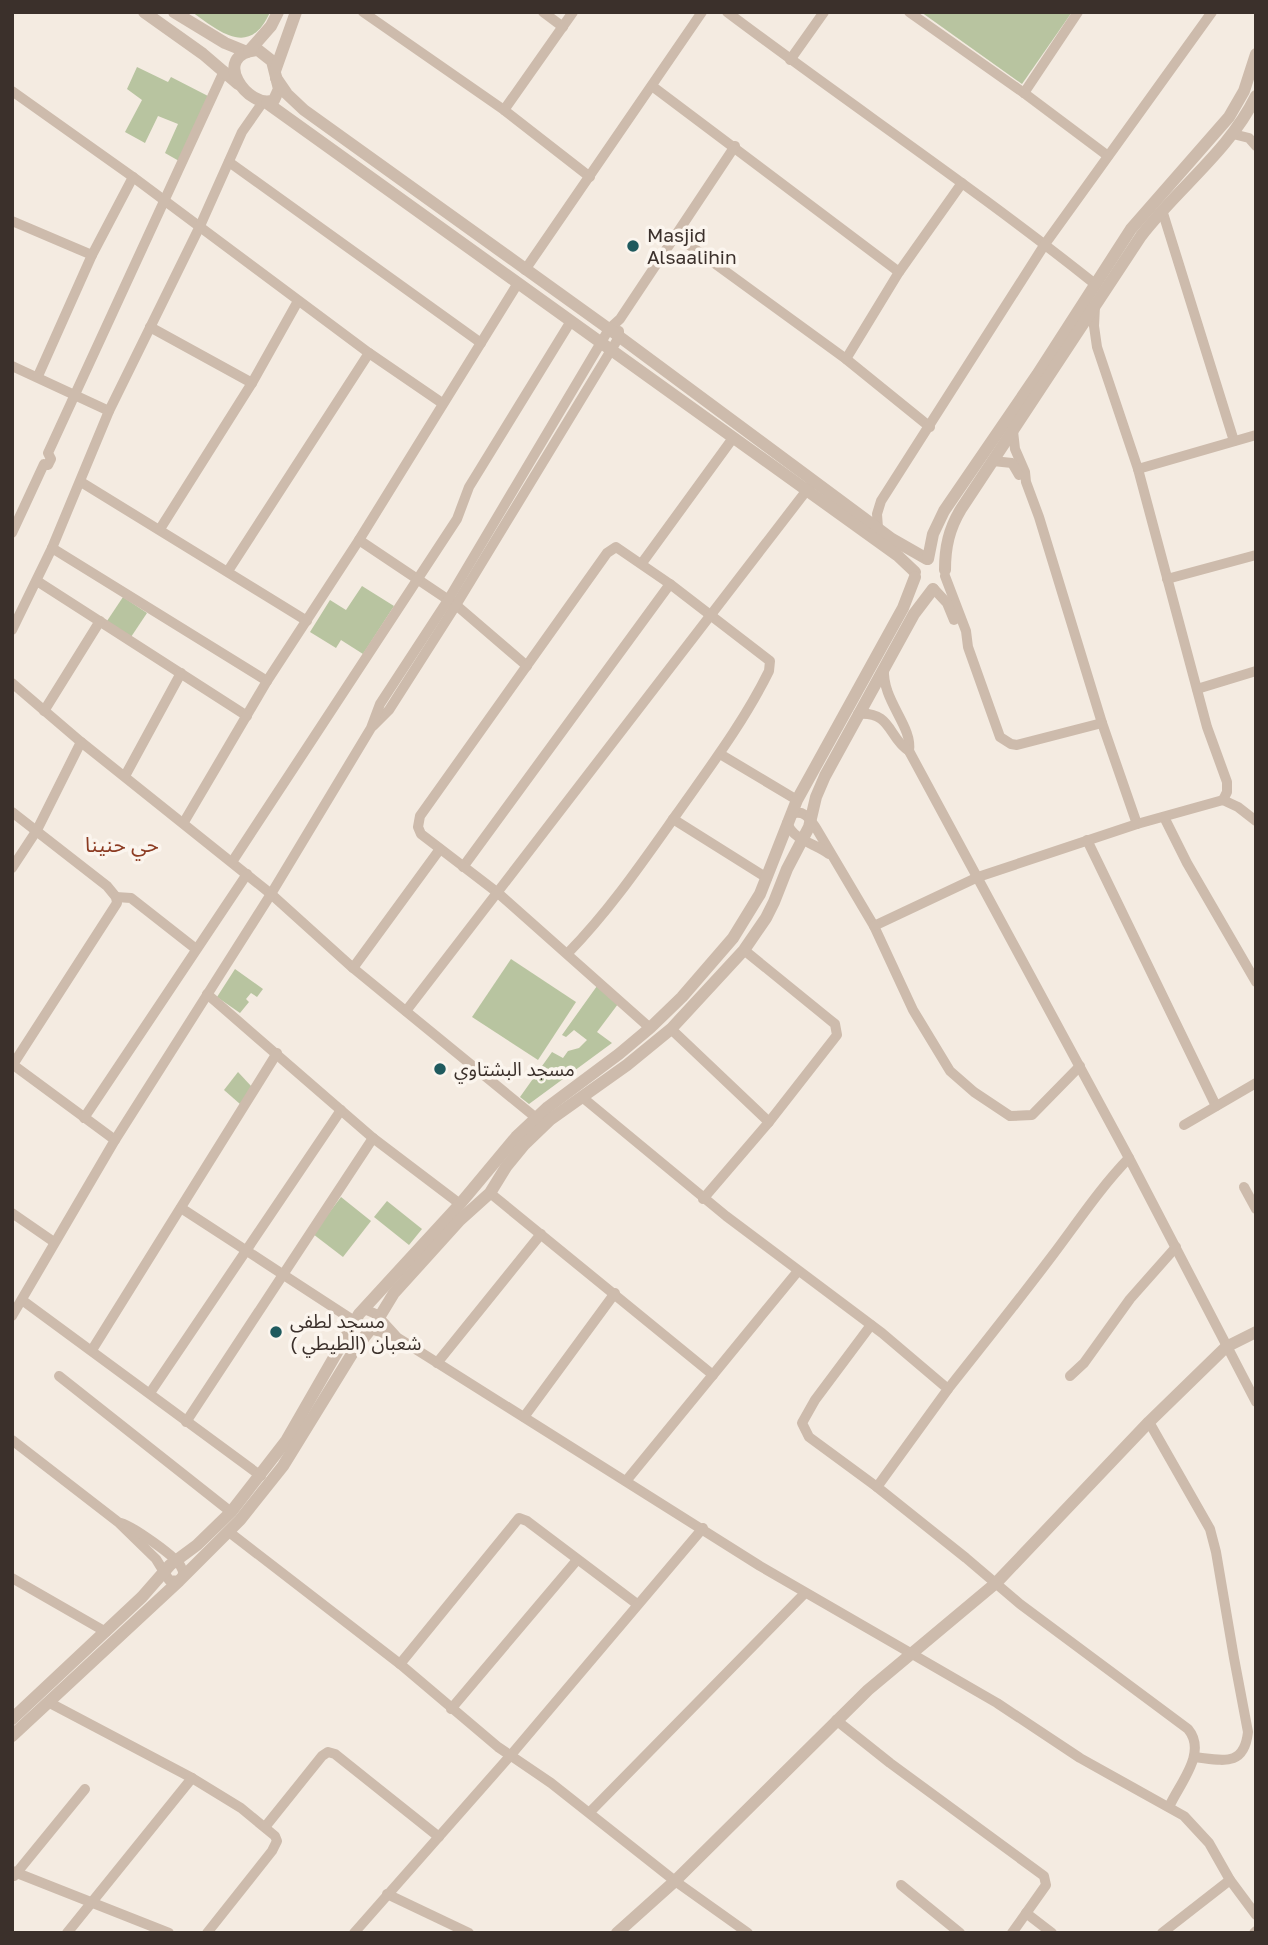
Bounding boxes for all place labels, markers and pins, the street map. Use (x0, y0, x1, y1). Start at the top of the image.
place label: Masjid Alsaalihin (647, 223, 737, 268)
marker: Masjid Alsaalihin (625, 238, 641, 254)
place label: مسجد البشتاوي (454, 1057, 575, 1084)
marker: مسجد البشتاوي (432, 1061, 448, 1077)
place label: مسجد لطفي شعبان (الطيطي ) (290, 1309, 421, 1358)
marker: مسجد لطفي شعبان (الطيطي ) (268, 1324, 284, 1340)

